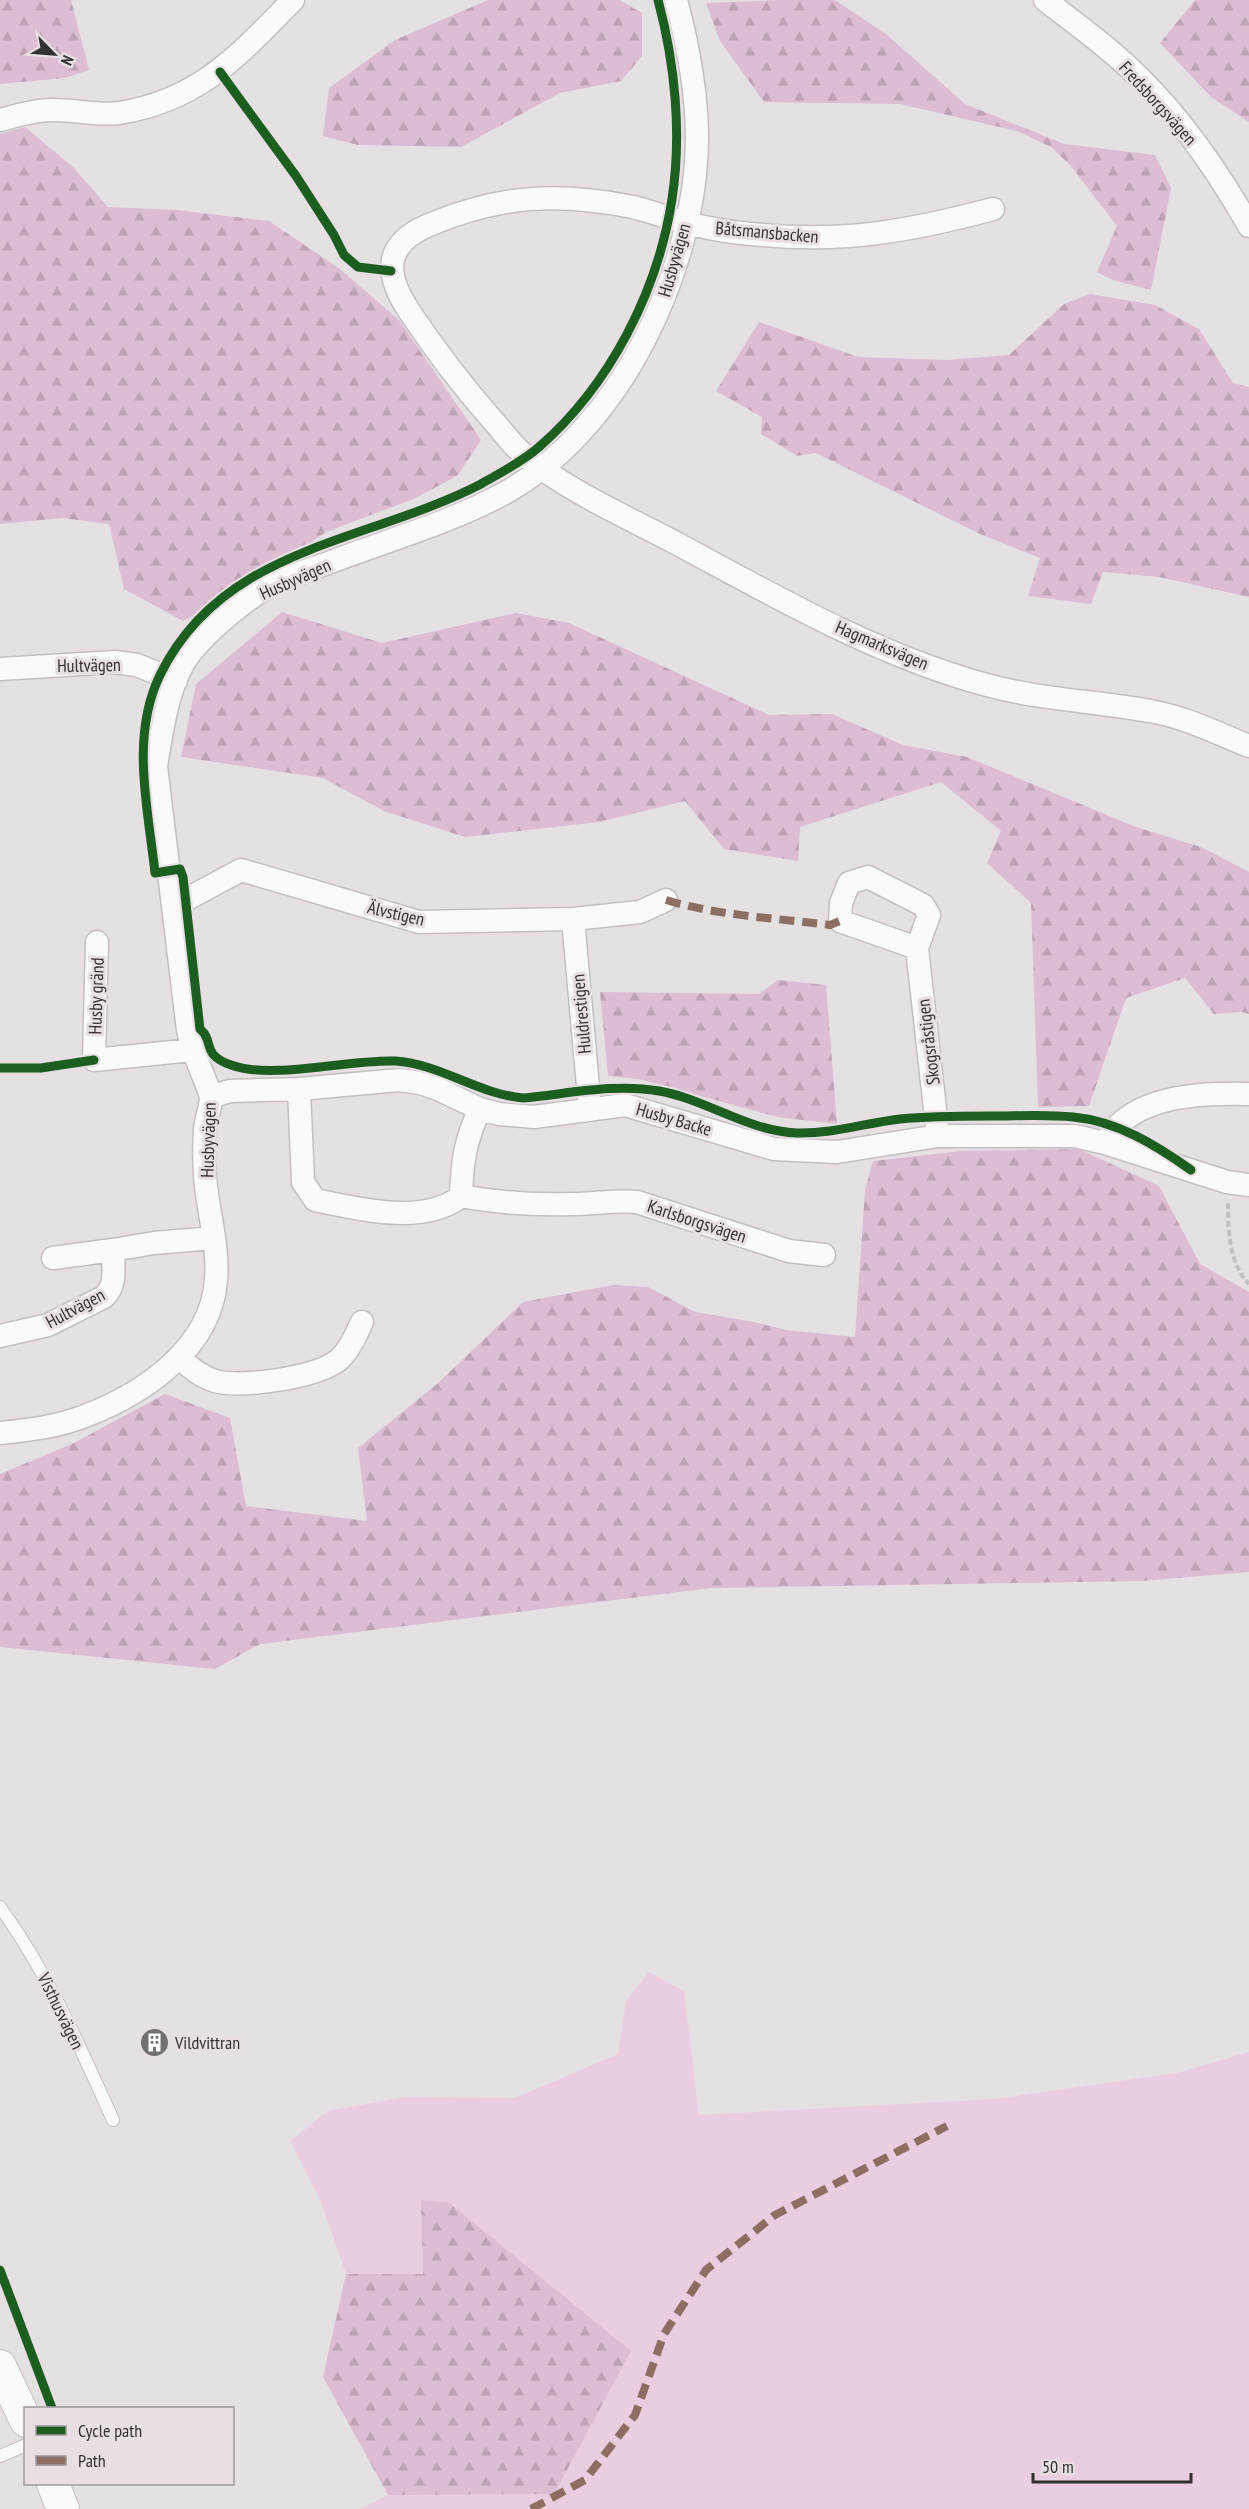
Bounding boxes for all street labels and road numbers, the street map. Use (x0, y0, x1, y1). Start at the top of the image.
street label: Fredsborgsvägen (1114, 56, 1202, 150)
street label: Båtsmansbacken (715, 216, 819, 248)
street label: Husbyvägen (653, 221, 695, 299)
street label: Husbyvägen (256, 553, 334, 605)
street label: Hagmarksvägen (832, 615, 932, 675)
street label: Hultvägen (57, 653, 121, 677)
street label: Älvstigen (365, 895, 427, 931)
street label: Husby gränd (83, 957, 109, 1035)
street label: Huldrestigen (566, 973, 596, 1055)
street label: Skogsråstigen (911, 998, 945, 1086)
street label: Husby Backe (634, 1097, 714, 1141)
street label: Husbyvägen (195, 1102, 221, 1178)
street label: Karlsborgsvägen (645, 1194, 749, 1248)
street label: Hultvägen (41, 1283, 109, 1333)
street label: Visthusvägen (32, 1968, 89, 2053)

